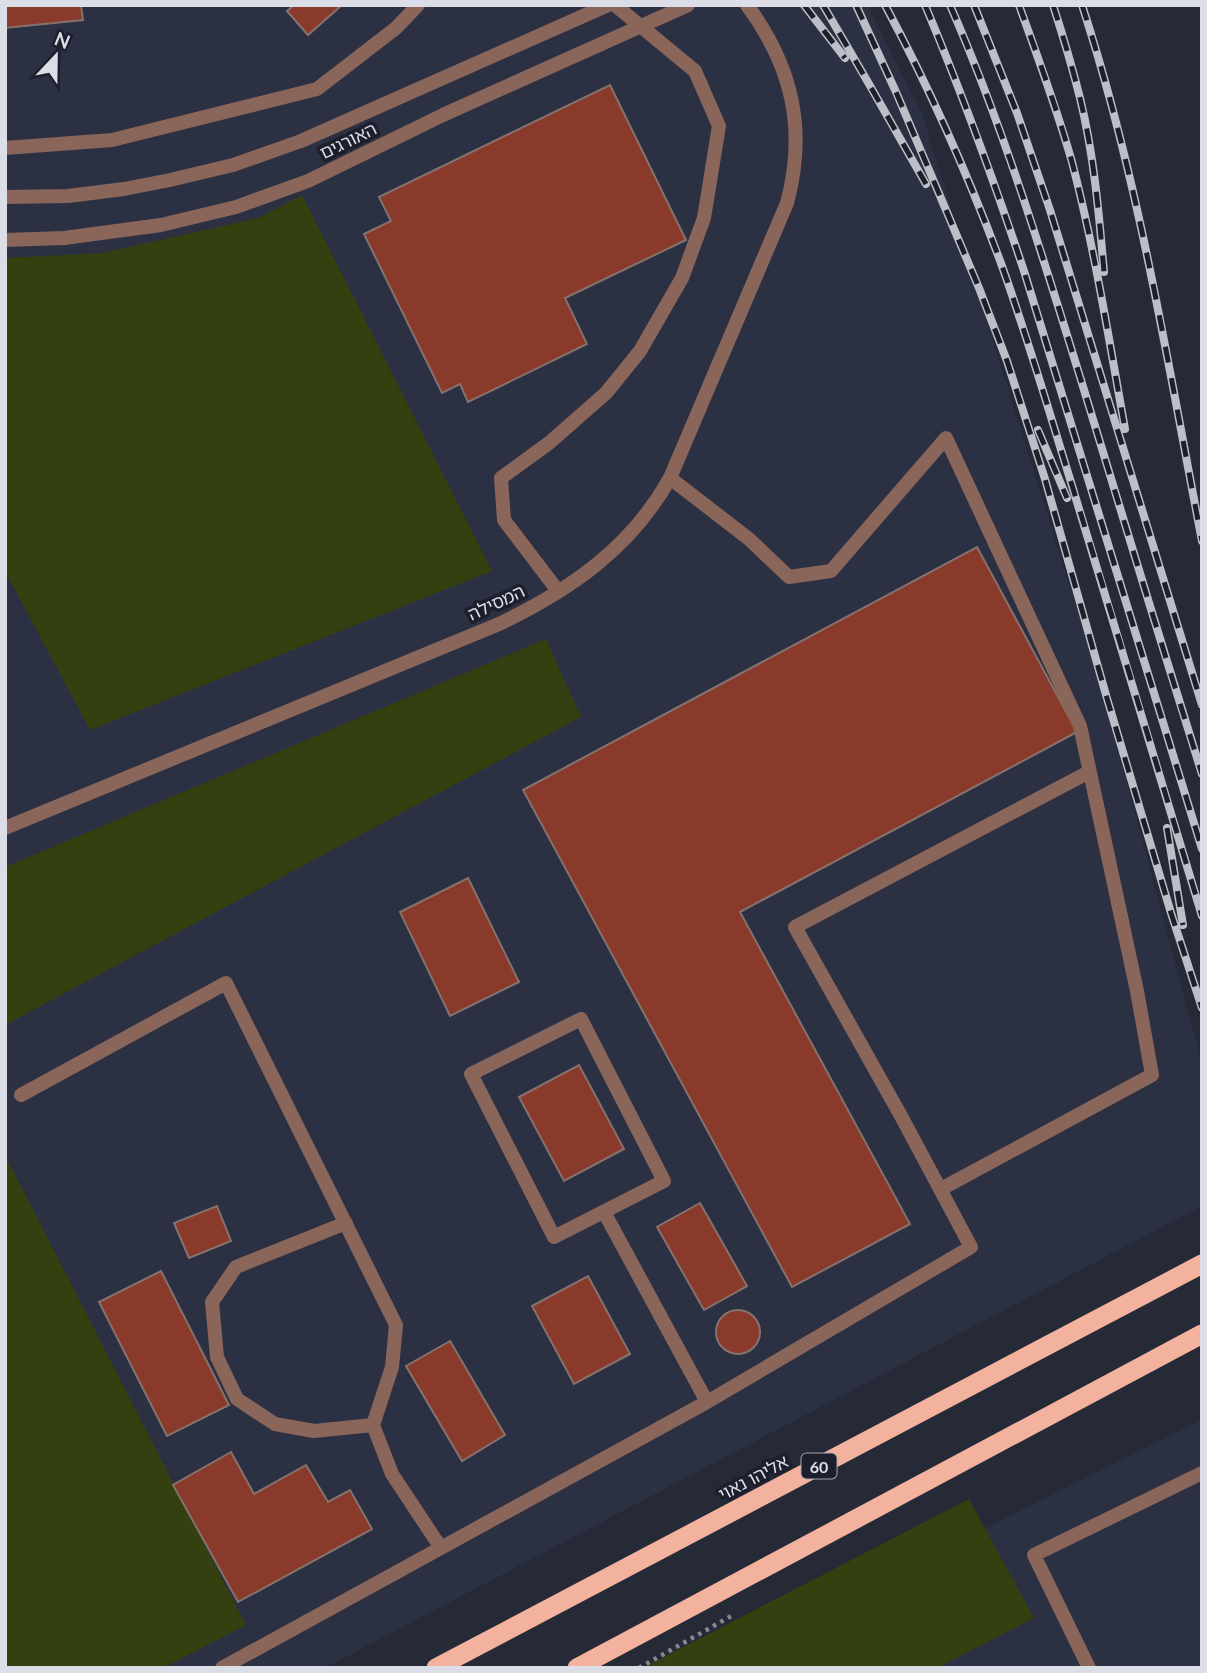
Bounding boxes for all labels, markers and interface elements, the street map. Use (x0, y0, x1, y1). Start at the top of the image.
north arrow (21, 21, 91, 91)
text: N (51, 26, 74, 53)
street label: האורגים (316, 117, 380, 163)
street label: המסילה (464, 579, 528, 625)
street label: אליהו נאוי (714, 1449, 792, 1505)
road number: 60 (802, 1454, 836, 1478)

